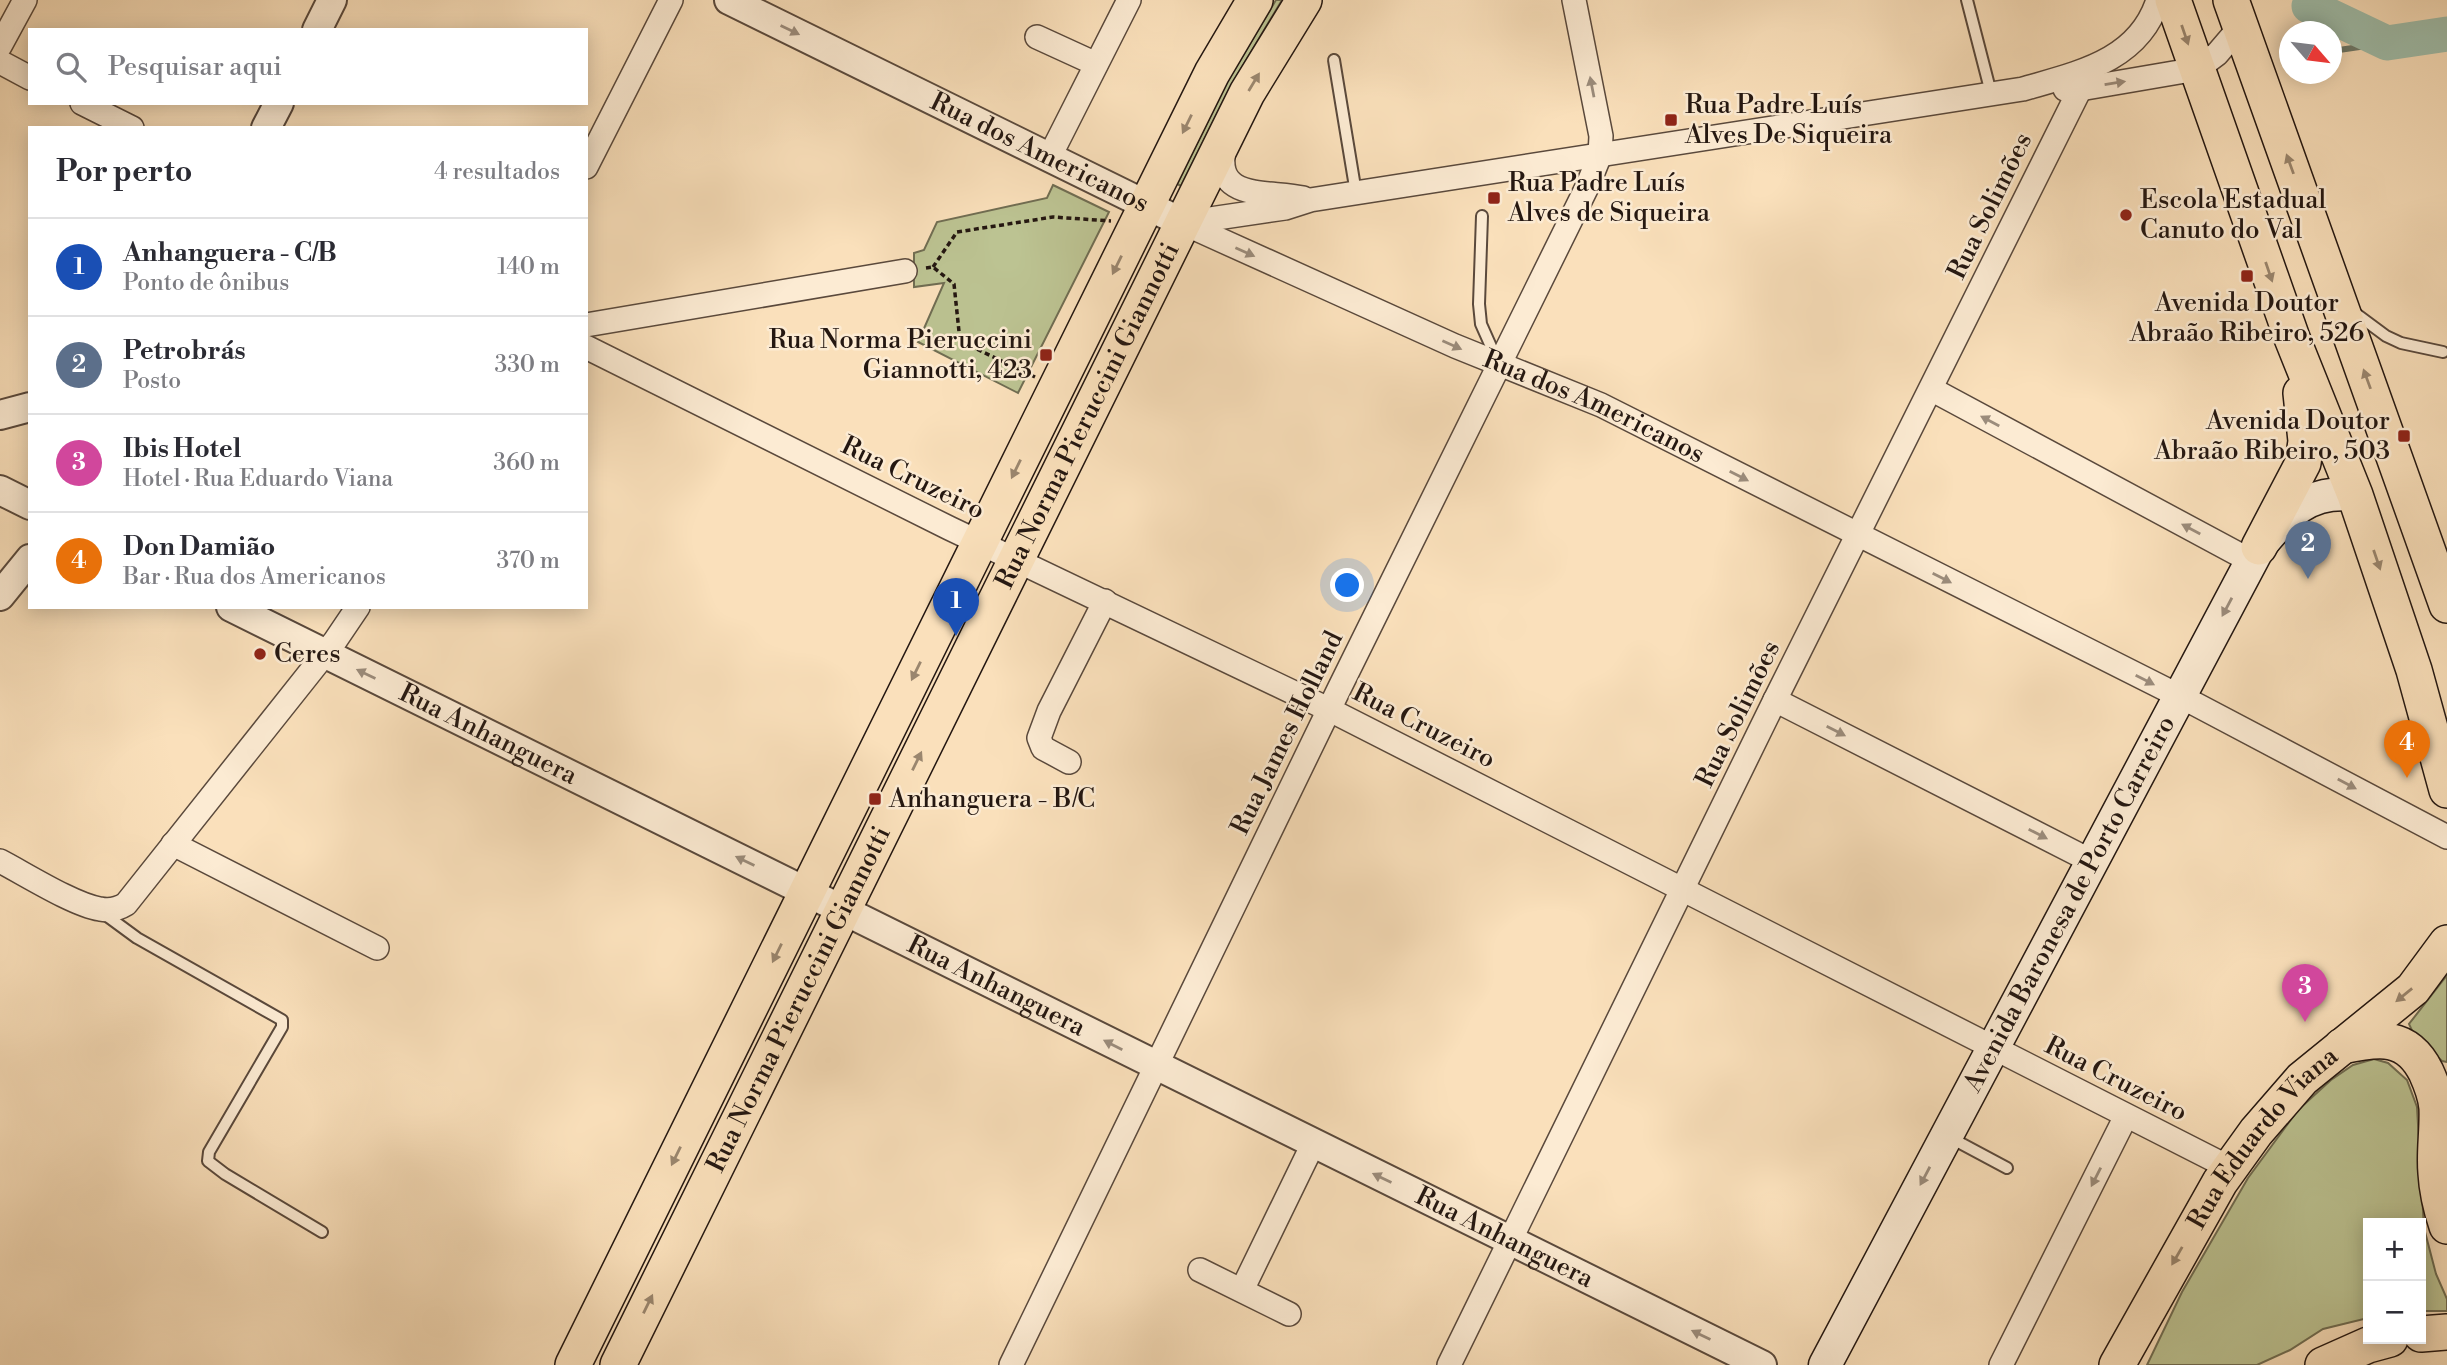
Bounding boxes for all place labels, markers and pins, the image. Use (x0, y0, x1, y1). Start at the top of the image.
place label: Rua Padre Luís Alves De Siqueira (1684, 89, 1893, 151)
marker: Rua Padre Luís Alves De Siqueira (1663, 112, 1679, 128)
place label: Rua Padre Luís Alves de Siqueira (1507, 167, 1711, 229)
place label: Escola Estadual Canuto do Val (2140, 184, 2326, 246)
marker: Rua Padre Luís Alves de Siqueira (1486, 190, 1502, 206)
marker: Escola Estadual Canuto do Val (2118, 207, 2134, 223)
marker: Avenida Doutor Abraão Ribeiro, 526 (2239, 268, 2255, 284)
place label: Avenida Doutor Abraão Ribeiro, 526 (2129, 287, 2364, 349)
place label: Rua Norma Pieruccini Giannotti, 423 (769, 324, 1032, 386)
marker: Rua Norma Pieruccini Giannotti, 423 (1038, 347, 1054, 363)
place label: Avenida Doutor Abraão Ribeiro, 503 (2153, 405, 2390, 467)
marker: Avenida Doutor Abraão Ribeiro, 503 (2396, 428, 2412, 444)
pin: 2 (2285, 521, 2331, 579)
pin: 1 (933, 578, 979, 636)
place label: Ceres (274, 638, 341, 670)
marker: Ceres (252, 646, 268, 662)
pin: 4 (2384, 720, 2430, 778)
place label: Anhanguera - B/C (888, 783, 1095, 815)
marker: Anhanguera - B/C (867, 791, 883, 807)
pin: 3 (2282, 964, 2328, 1022)

